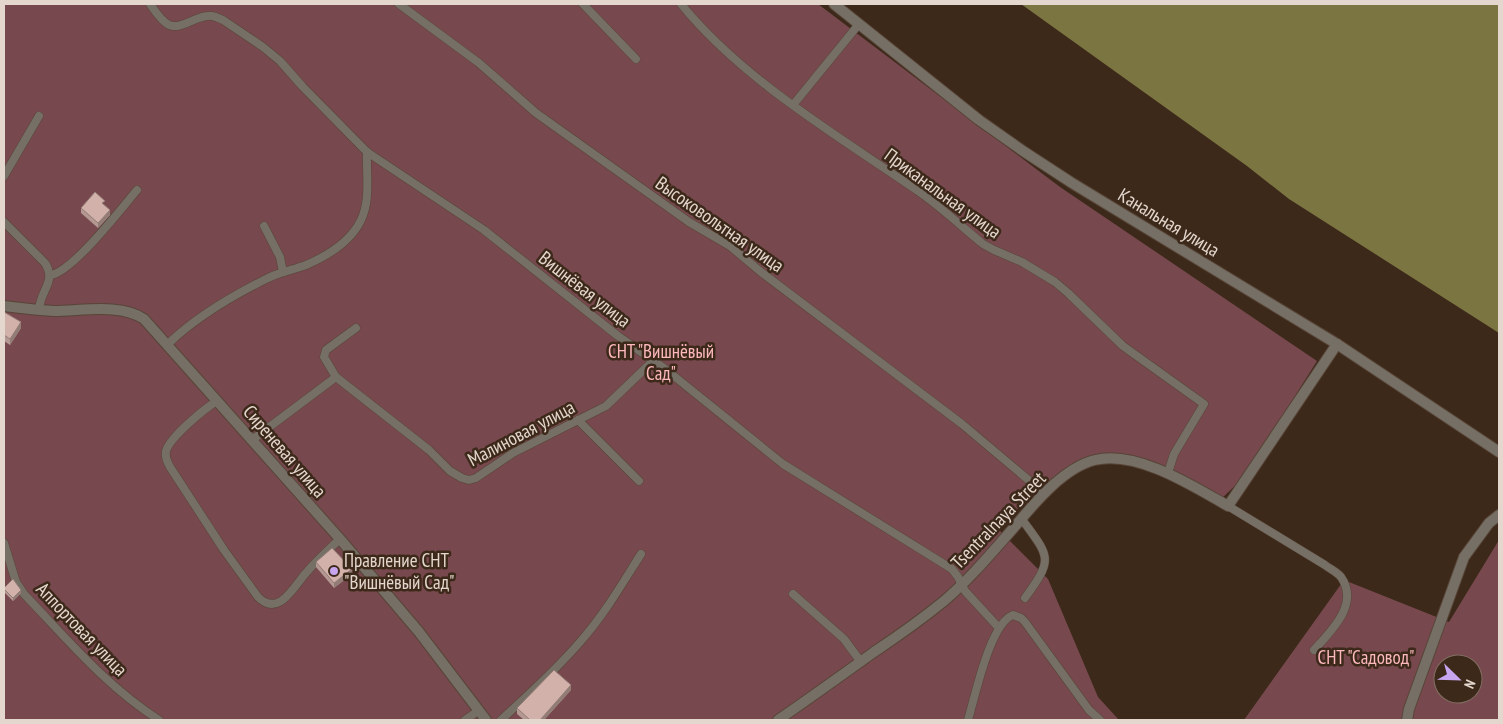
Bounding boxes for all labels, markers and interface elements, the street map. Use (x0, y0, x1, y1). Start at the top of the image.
street label: Приканальная улица (880, 143, 1006, 243)
street label: Высоковольтная улица (651, 171, 789, 277)
street label: Канальная улица (1114, 182, 1224, 262)
street label: Вишнёвая улица (534, 246, 636, 332)
park label: СНТ "Вишнёвый Сад" (608, 339, 714, 385)
street label: Малиновая улица (463, 395, 579, 471)
street label: Сиреневая улица (238, 400, 332, 502)
street label: Tsentralnaya Street (946, 466, 1051, 574)
place label: Правление СНТ "Вишнёвый Сад" (344, 548, 454, 594)
marker: Правление СНТ "Вишнёвый Сад" (328, 565, 340, 577)
street label: Аппортовая улица (31, 577, 133, 681)
park label: СНТ "Садовод" (1317, 645, 1415, 669)
north arrow (1433, 654, 1483, 704)
text: N (1460, 677, 1480, 691)

